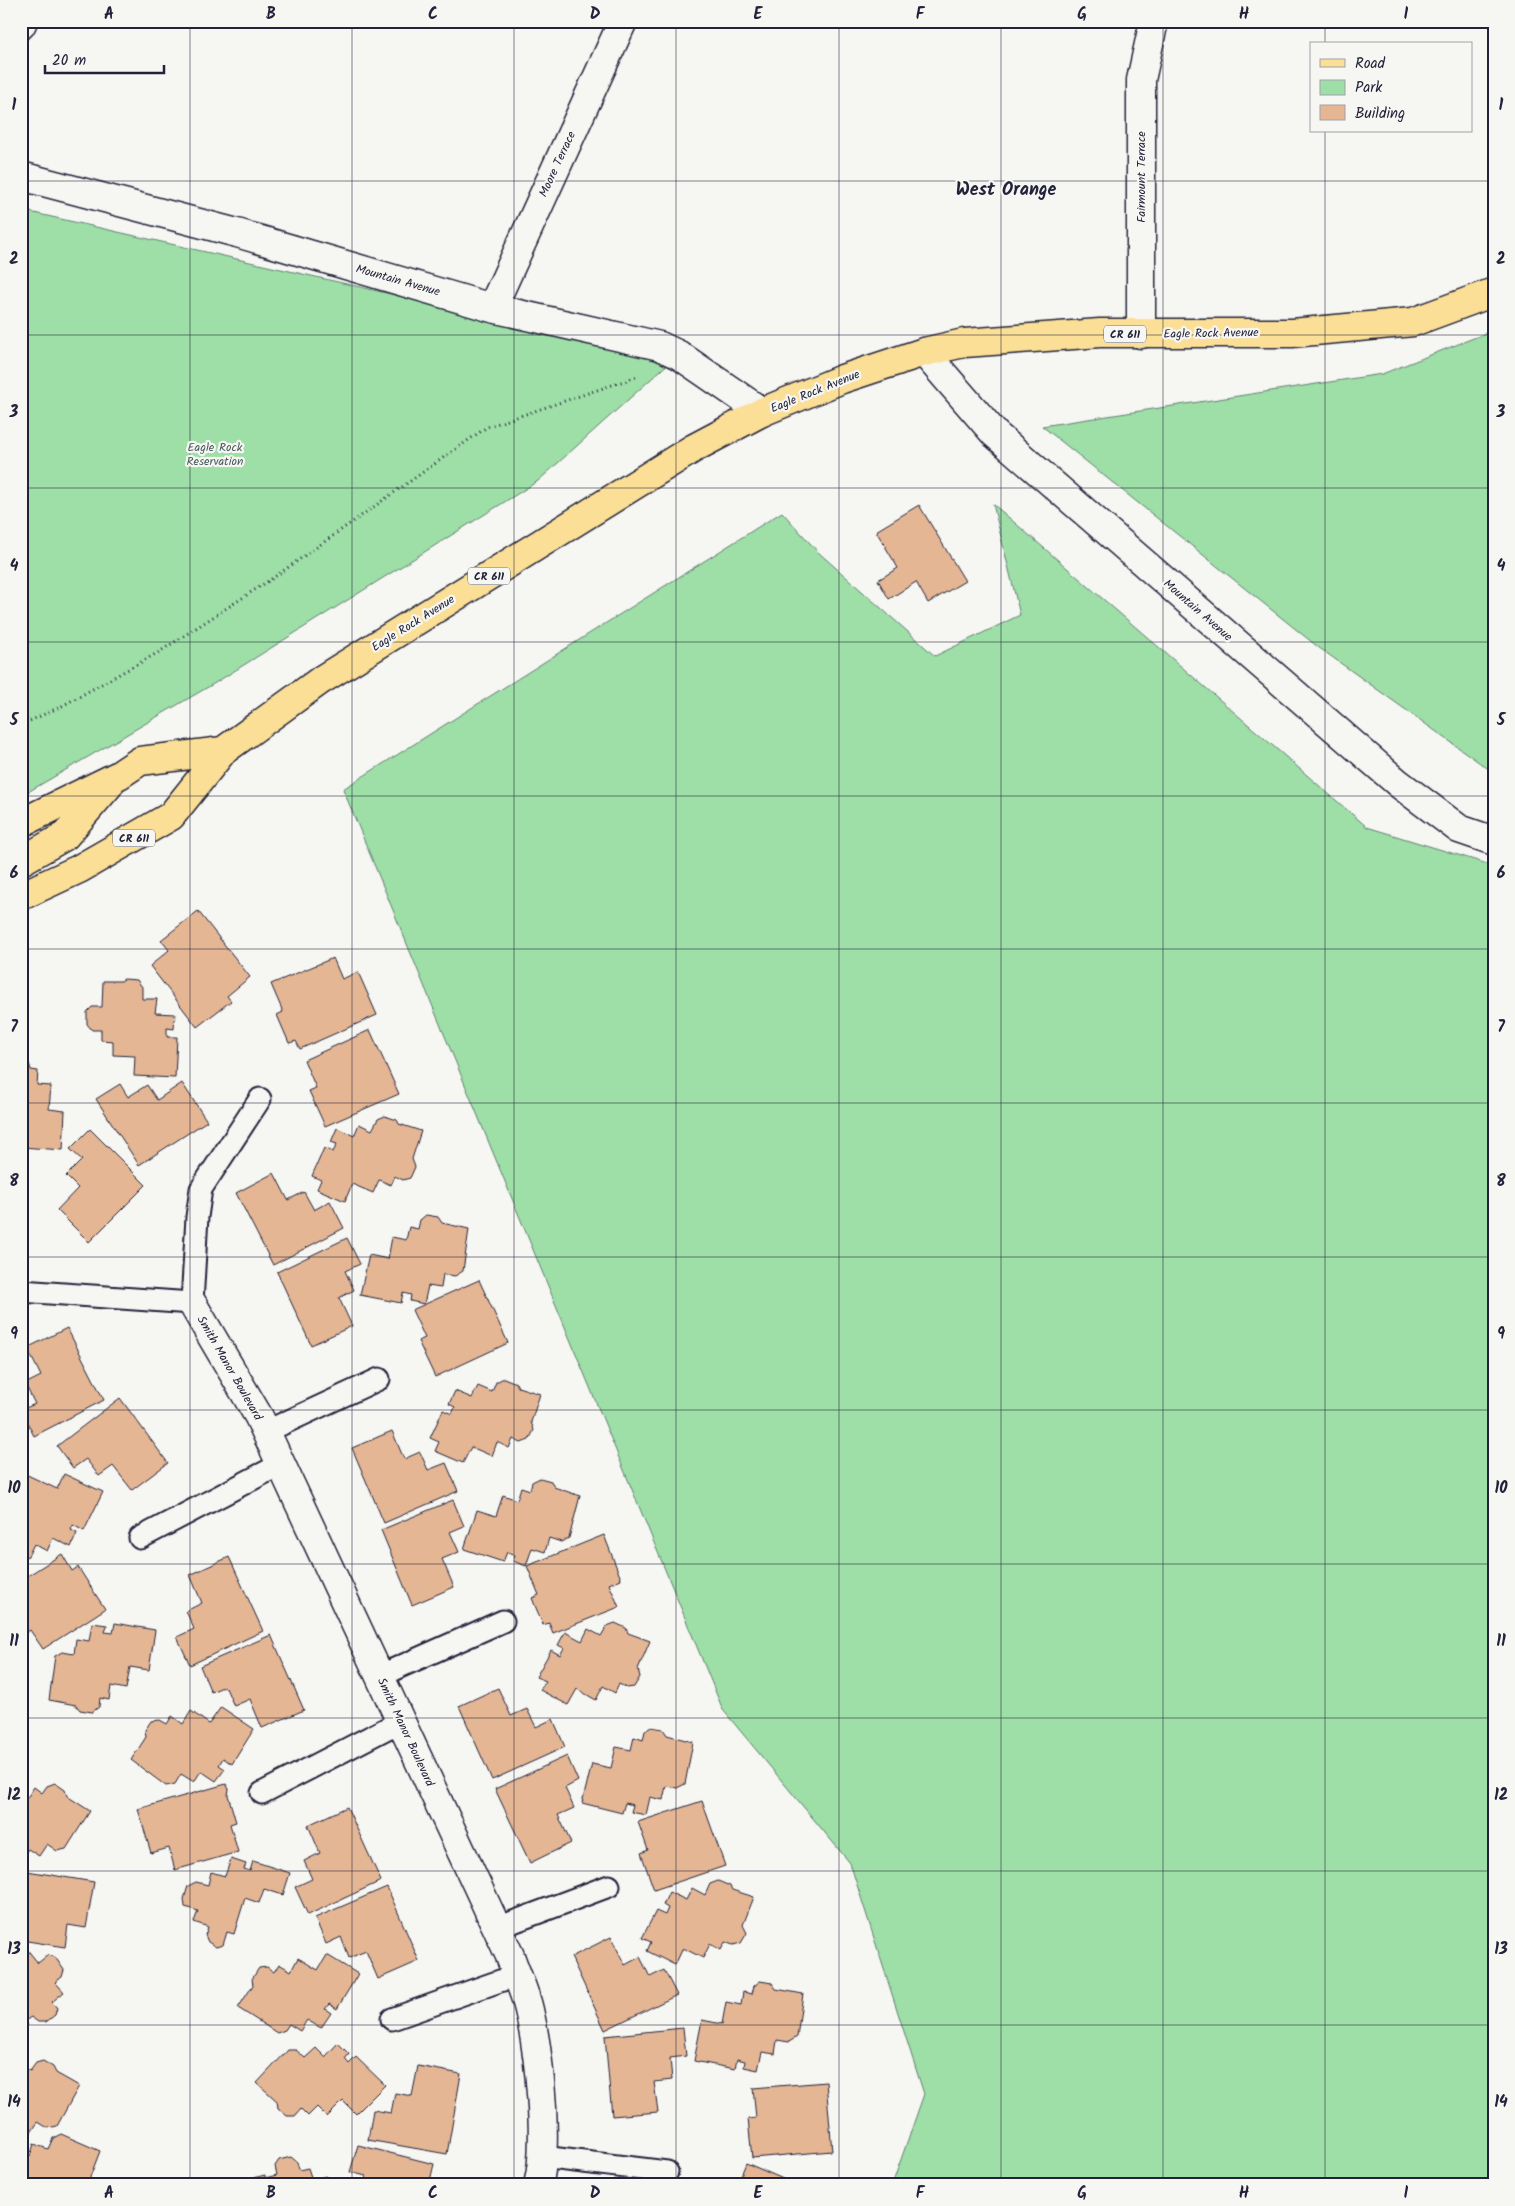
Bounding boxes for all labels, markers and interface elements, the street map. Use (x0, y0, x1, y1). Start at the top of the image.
text: A (104, 2, 114, 27)
text: B (266, 2, 276, 27)
text: C (428, 2, 438, 27)
text: D (590, 2, 601, 27)
text: E (754, 2, 764, 27)
text: F (916, 2, 926, 27)
text: G (1077, 2, 1087, 27)
text: H (1239, 2, 1249, 27)
text: I (1404, 2, 1409, 27)
scale bar (45, 42, 164, 74)
legend (1310, 42, 1472, 132)
text: 20 m (52, 49, 86, 73)
text: Road (1355, 52, 1386, 76)
text: Park (1355, 76, 1383, 100)
text: 1 (12, 93, 17, 118)
text: 1 (1499, 93, 1504, 118)
text: Building (1355, 102, 1405, 126)
street label: Moore Terrace (534, 128, 581, 200)
street label: Fairmount Terrace (1132, 131, 1151, 223)
district label: West Orange (956, 176, 1057, 205)
text: 2 (9, 247, 19, 272)
text: 2 (1496, 247, 1506, 272)
street label: Mountain Avenue (354, 259, 443, 302)
street label: Eagle Rock Avenue (1163, 323, 1259, 344)
road number: CR 611 (1104, 326, 1146, 342)
street label: Eagle Rock Avenue (768, 365, 863, 418)
text: 3 (9, 400, 19, 425)
text: 3 (1496, 400, 1506, 425)
park label: Eagle Rock Reservation (187, 438, 243, 471)
text: 4 (10, 554, 19, 579)
text: 4 (1497, 554, 1506, 579)
road number: CR 611 (468, 568, 510, 584)
street label: Mountain Avenue (1159, 575, 1237, 646)
street label: Eagle Rock Avenue (368, 590, 459, 657)
text: 5 (9, 708, 20, 733)
text: 5 (1496, 708, 1507, 733)
road number: CR 611 (113, 830, 155, 846)
text: 6 (10, 861, 19, 886)
text: 6 (1497, 861, 1506, 886)
text: 7 (10, 1015, 18, 1040)
text: 7 (1497, 1015, 1505, 1040)
text: 8 (9, 1169, 19, 1194)
text: 8 (1496, 1169, 1506, 1194)
street label: Smith Manor Boulevard (192, 1312, 268, 1425)
text: 9 (10, 1322, 18, 1347)
text: 9 (1497, 1322, 1505, 1347)
text: 10 (7, 1476, 21, 1501)
text: 10 (1494, 1476, 1508, 1501)
text: 11 (9, 1629, 19, 1654)
text: 11 (1496, 1629, 1506, 1654)
street label: Smith Manor Boulevard (372, 1675, 440, 1791)
text: 12 (7, 1783, 21, 1808)
text: 12 (1494, 1783, 1508, 1808)
text: 13 (7, 1937, 21, 1962)
text: 13 (1494, 1937, 1508, 1962)
text: 14 (7, 2090, 21, 2115)
text: 14 (1494, 2090, 1508, 2115)
text: A (104, 2181, 114, 2206)
text: B (266, 2181, 276, 2206)
text: C (428, 2181, 438, 2206)
text: D (590, 2181, 601, 2206)
text: E (754, 2181, 764, 2206)
text: F (916, 2181, 926, 2206)
text: G (1077, 2181, 1087, 2206)
text: H (1239, 2181, 1249, 2206)
text: I (1404, 2181, 1409, 2206)

